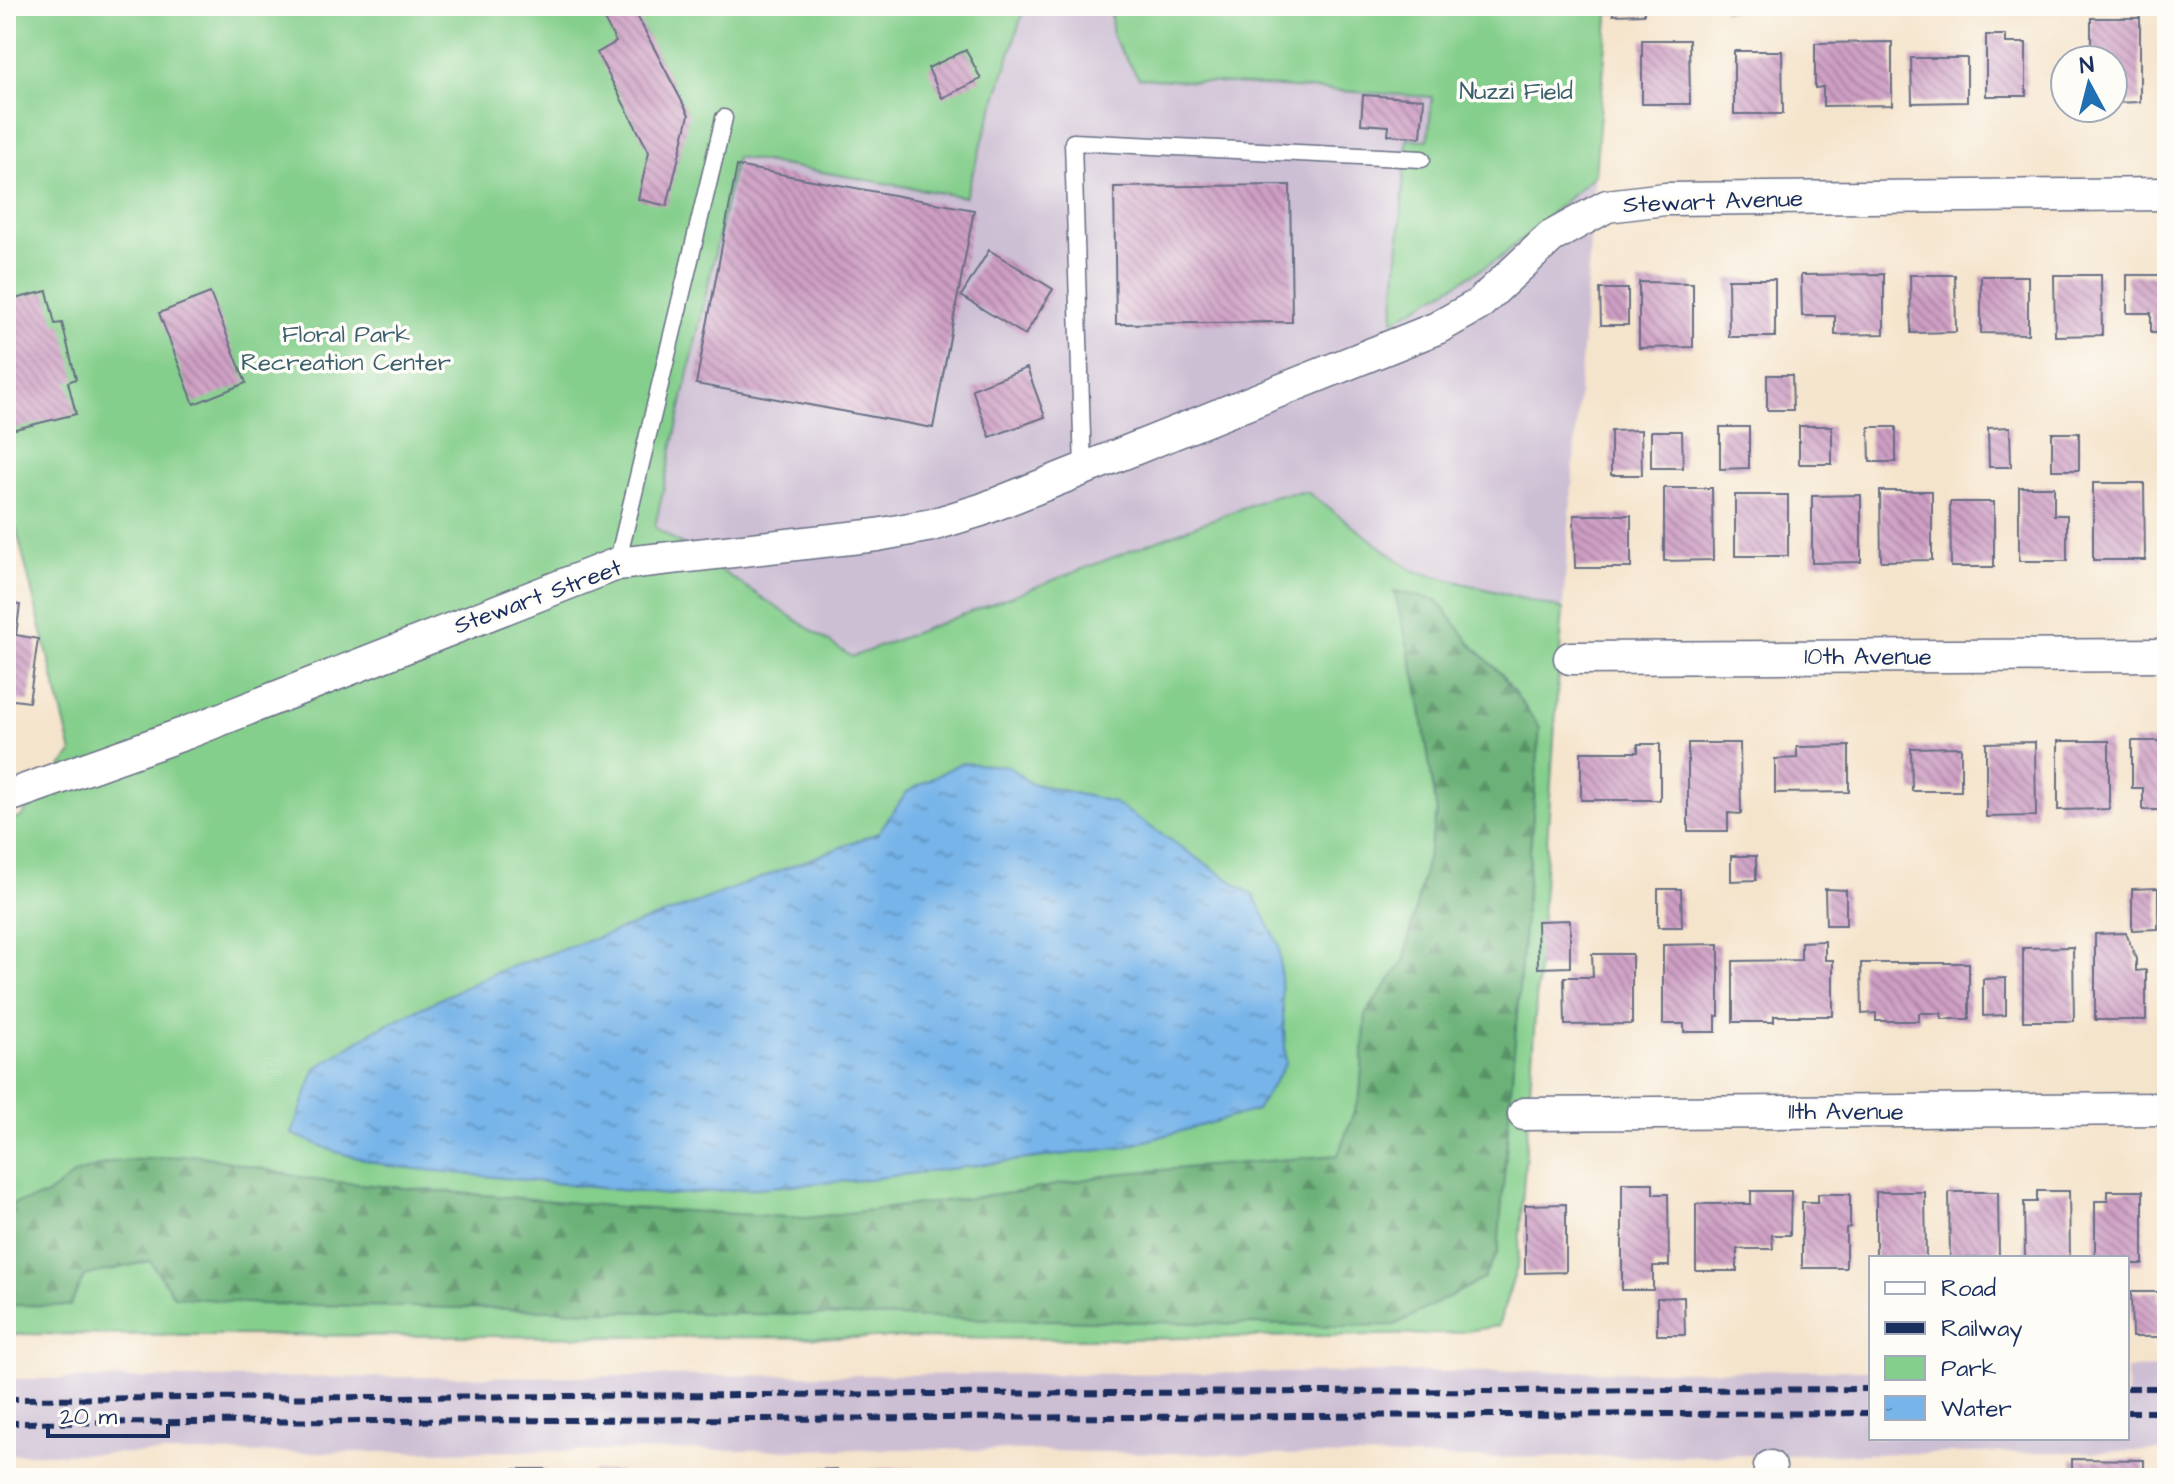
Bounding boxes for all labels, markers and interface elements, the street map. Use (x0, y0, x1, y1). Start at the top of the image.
north arrow (2049, 44, 2129, 124)
text: N (2078, 49, 2096, 82)
park label: Nuzzi Field (1459, 75, 1573, 109)
street label: Stewart Avenue (1622, 182, 1804, 222)
park label: Floral Park Recreation Center (241, 318, 451, 380)
street label: Stewart Street (449, 551, 627, 643)
street label: 10th Avenue (1804, 640, 1932, 674)
street label: 11th Avenue (1788, 1095, 1904, 1129)
legend (1869, 1256, 2129, 1440)
text: Road (1941, 1272, 1996, 1306)
text: Railway (1941, 1312, 2023, 1347)
text: Park (1941, 1352, 1997, 1386)
scale bar (48, 1388, 168, 1438)
text: Water (1941, 1392, 2012, 1426)
text: 20 m (60, 1400, 117, 1434)

